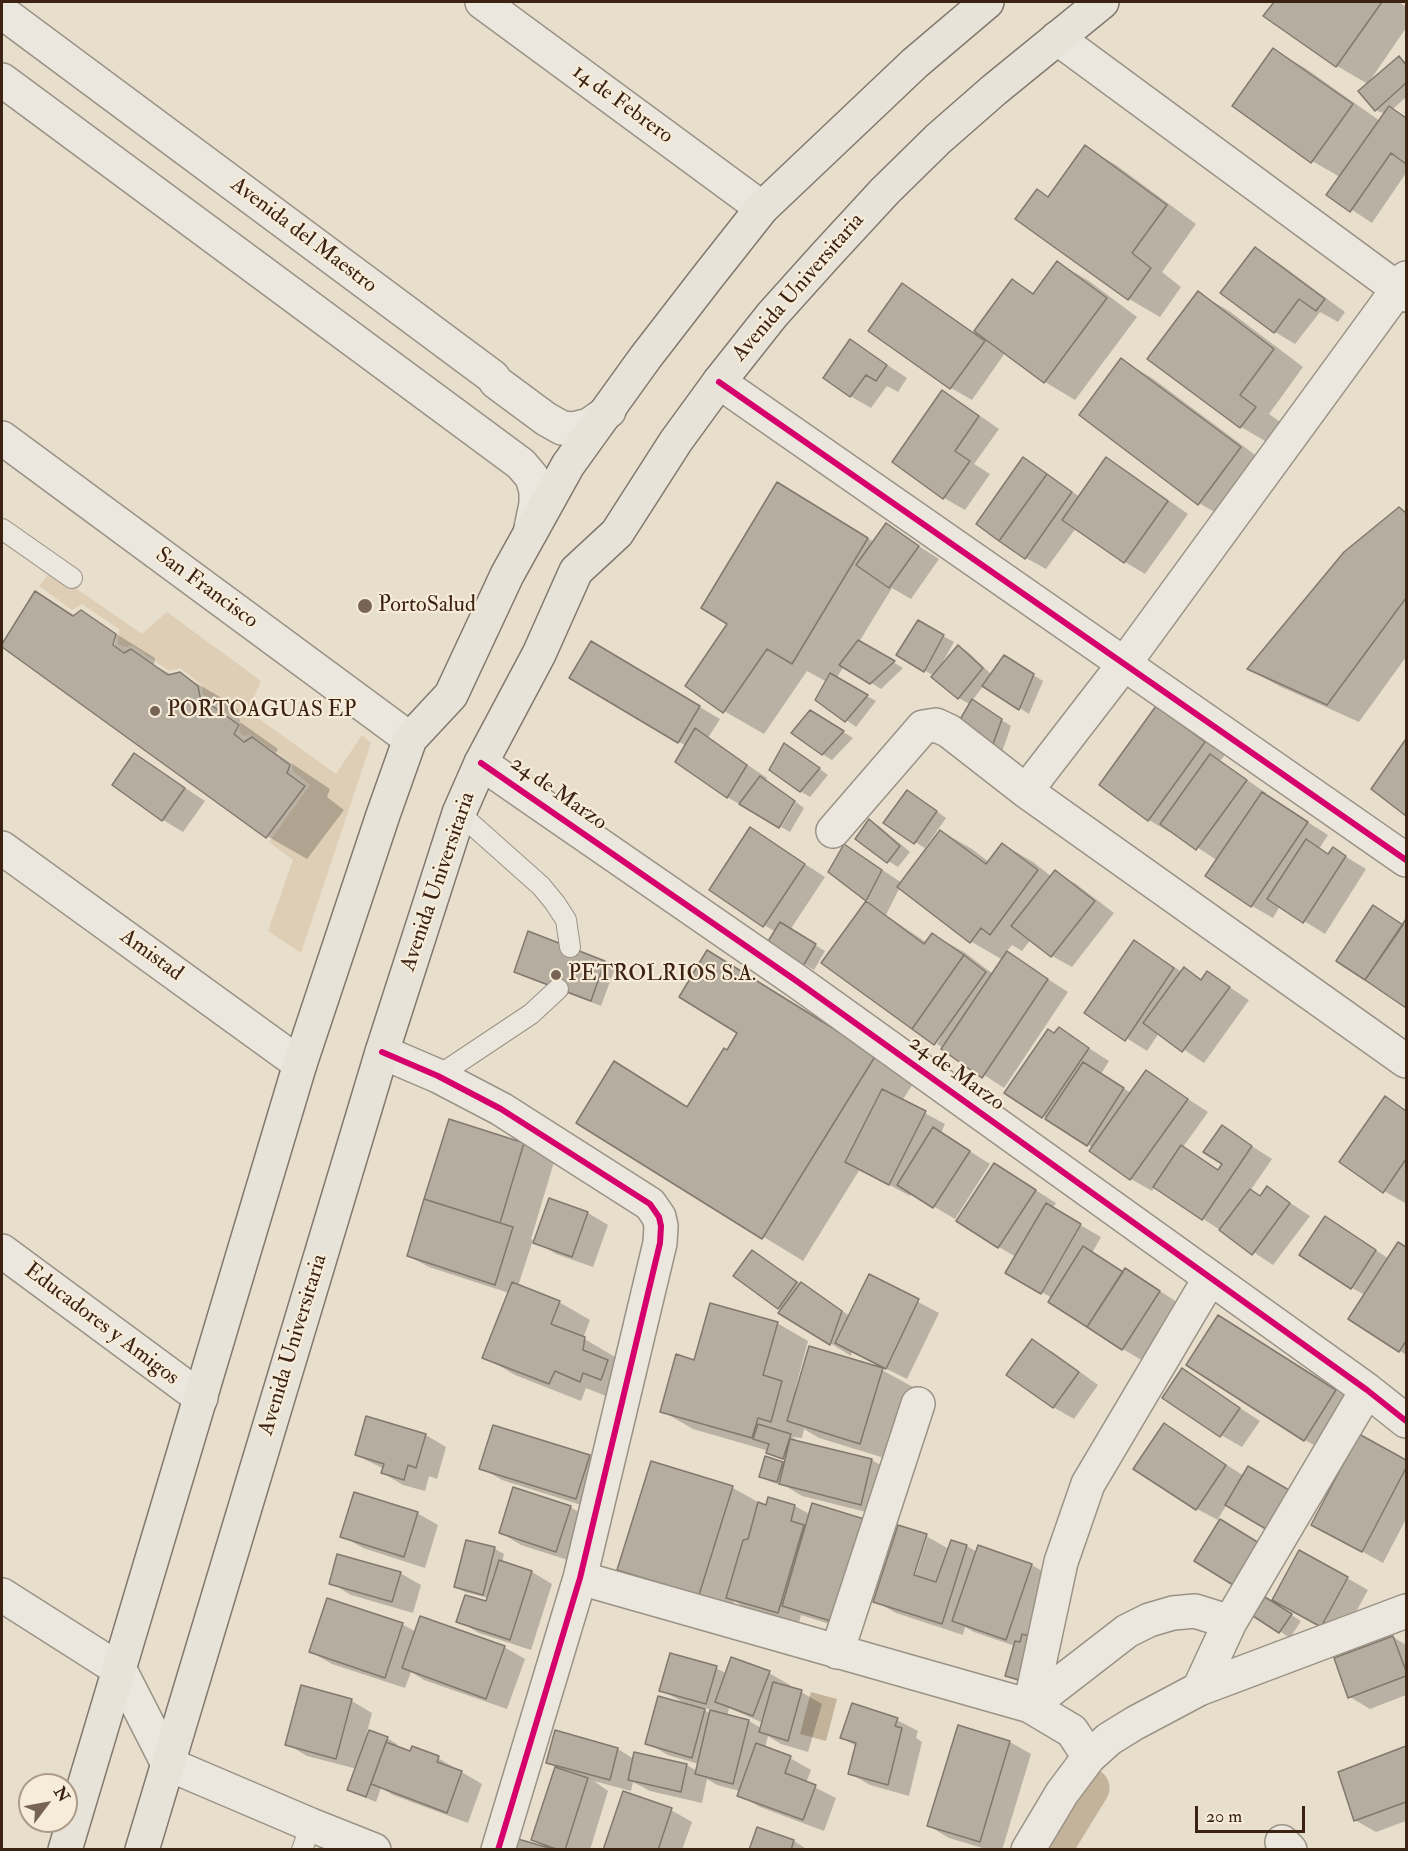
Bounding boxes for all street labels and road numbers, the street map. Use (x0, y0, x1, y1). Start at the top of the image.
street label: 14 de Febrero (566, 60, 678, 150)
street label: Avenida del Maestro (225, 172, 381, 300)
street label: Avenida Universitaria (727, 208, 871, 368)
street label: San Francisco (149, 543, 263, 635)
street label: 24 de Marzo (505, 751, 611, 837)
street label: Avenida Universitaria (396, 789, 482, 975)
street label: Amistad (114, 924, 188, 988)
street label: 24 de Marzo (903, 1030, 1009, 1118)
street label: Avenida Universitaria (254, 1251, 334, 1439)
street label: Educadores y Amigos (18, 1258, 184, 1392)

